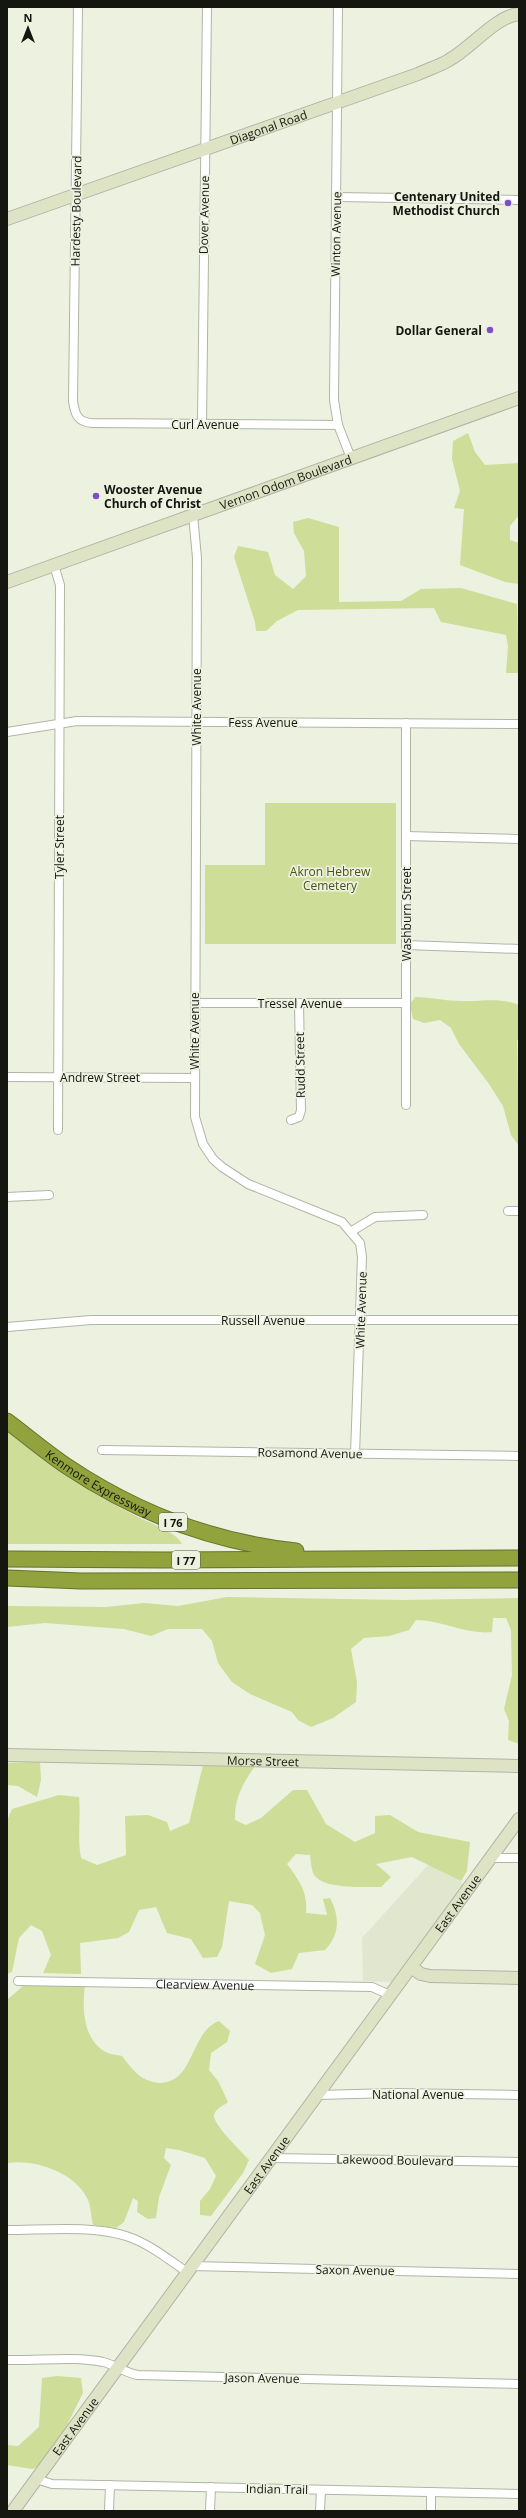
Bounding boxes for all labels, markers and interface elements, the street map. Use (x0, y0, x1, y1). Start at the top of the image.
north arrow (8, 8, 48, 48)
text: N (24, 10, 32, 25)
street label: Diagonal Road (227, 105, 309, 148)
street label: Hardesty Boulevard (67, 156, 85, 266)
street label: Dover Avenue (195, 175, 213, 254)
place label: Centenary United Methodist Church (393, 188, 500, 219)
street label: Winton Avenue (327, 191, 345, 277)
marker: Centenary United Methodist Church (503, 198, 513, 208)
place label: Dollar General (395, 322, 482, 339)
marker: Dollar General (485, 325, 495, 335)
street label: Curl Avenue (171, 416, 239, 433)
street label: Vernon Odom Boulevard (217, 450, 354, 513)
place label: Wooster Avenue Church of Christ (104, 481, 202, 512)
marker: Wooster Avenue Church of Christ (91, 491, 101, 501)
street label: White Avenue (188, 668, 205, 746)
street label: Fess Avenue (228, 714, 298, 731)
street label: Tyler Street (51, 815, 68, 879)
park label: Akron Hebrew Cemetery (290, 863, 371, 894)
street label: Washburn Street (398, 867, 415, 961)
street label: White Avenue (186, 992, 203, 1070)
street label: Tressel Avenue (258, 995, 342, 1012)
street label: Rudd Street (291, 1032, 309, 1098)
street label: Andrew Street (60, 1069, 140, 1086)
street label: White Avenue (351, 1271, 371, 1349)
street label: Russell Avenue (221, 1312, 305, 1329)
street label: Rosamond Avenue (257, 1444, 363, 1462)
street label: Kenmore Expressway (42, 1445, 155, 1521)
road number: I 76 (159, 1513, 187, 1531)
road number: I 77 (172, 1551, 200, 1569)
street label: Morse Street (227, 1751, 299, 1770)
street label: East Avenue (430, 1870, 485, 1936)
street label: Clearview Avenue (155, 1975, 255, 1994)
street label: National Avenue (372, 2086, 464, 2103)
street label: East Avenue (239, 2132, 293, 2197)
street label: Lakewood Boulevard (336, 2150, 454, 2170)
street label: Saxon Avenue (315, 2261, 395, 2279)
street label: Jason Avenue (223, 2369, 300, 2387)
street label: East Avenue (48, 2393, 102, 2459)
street label: Indian Trail (246, 2480, 308, 2498)

